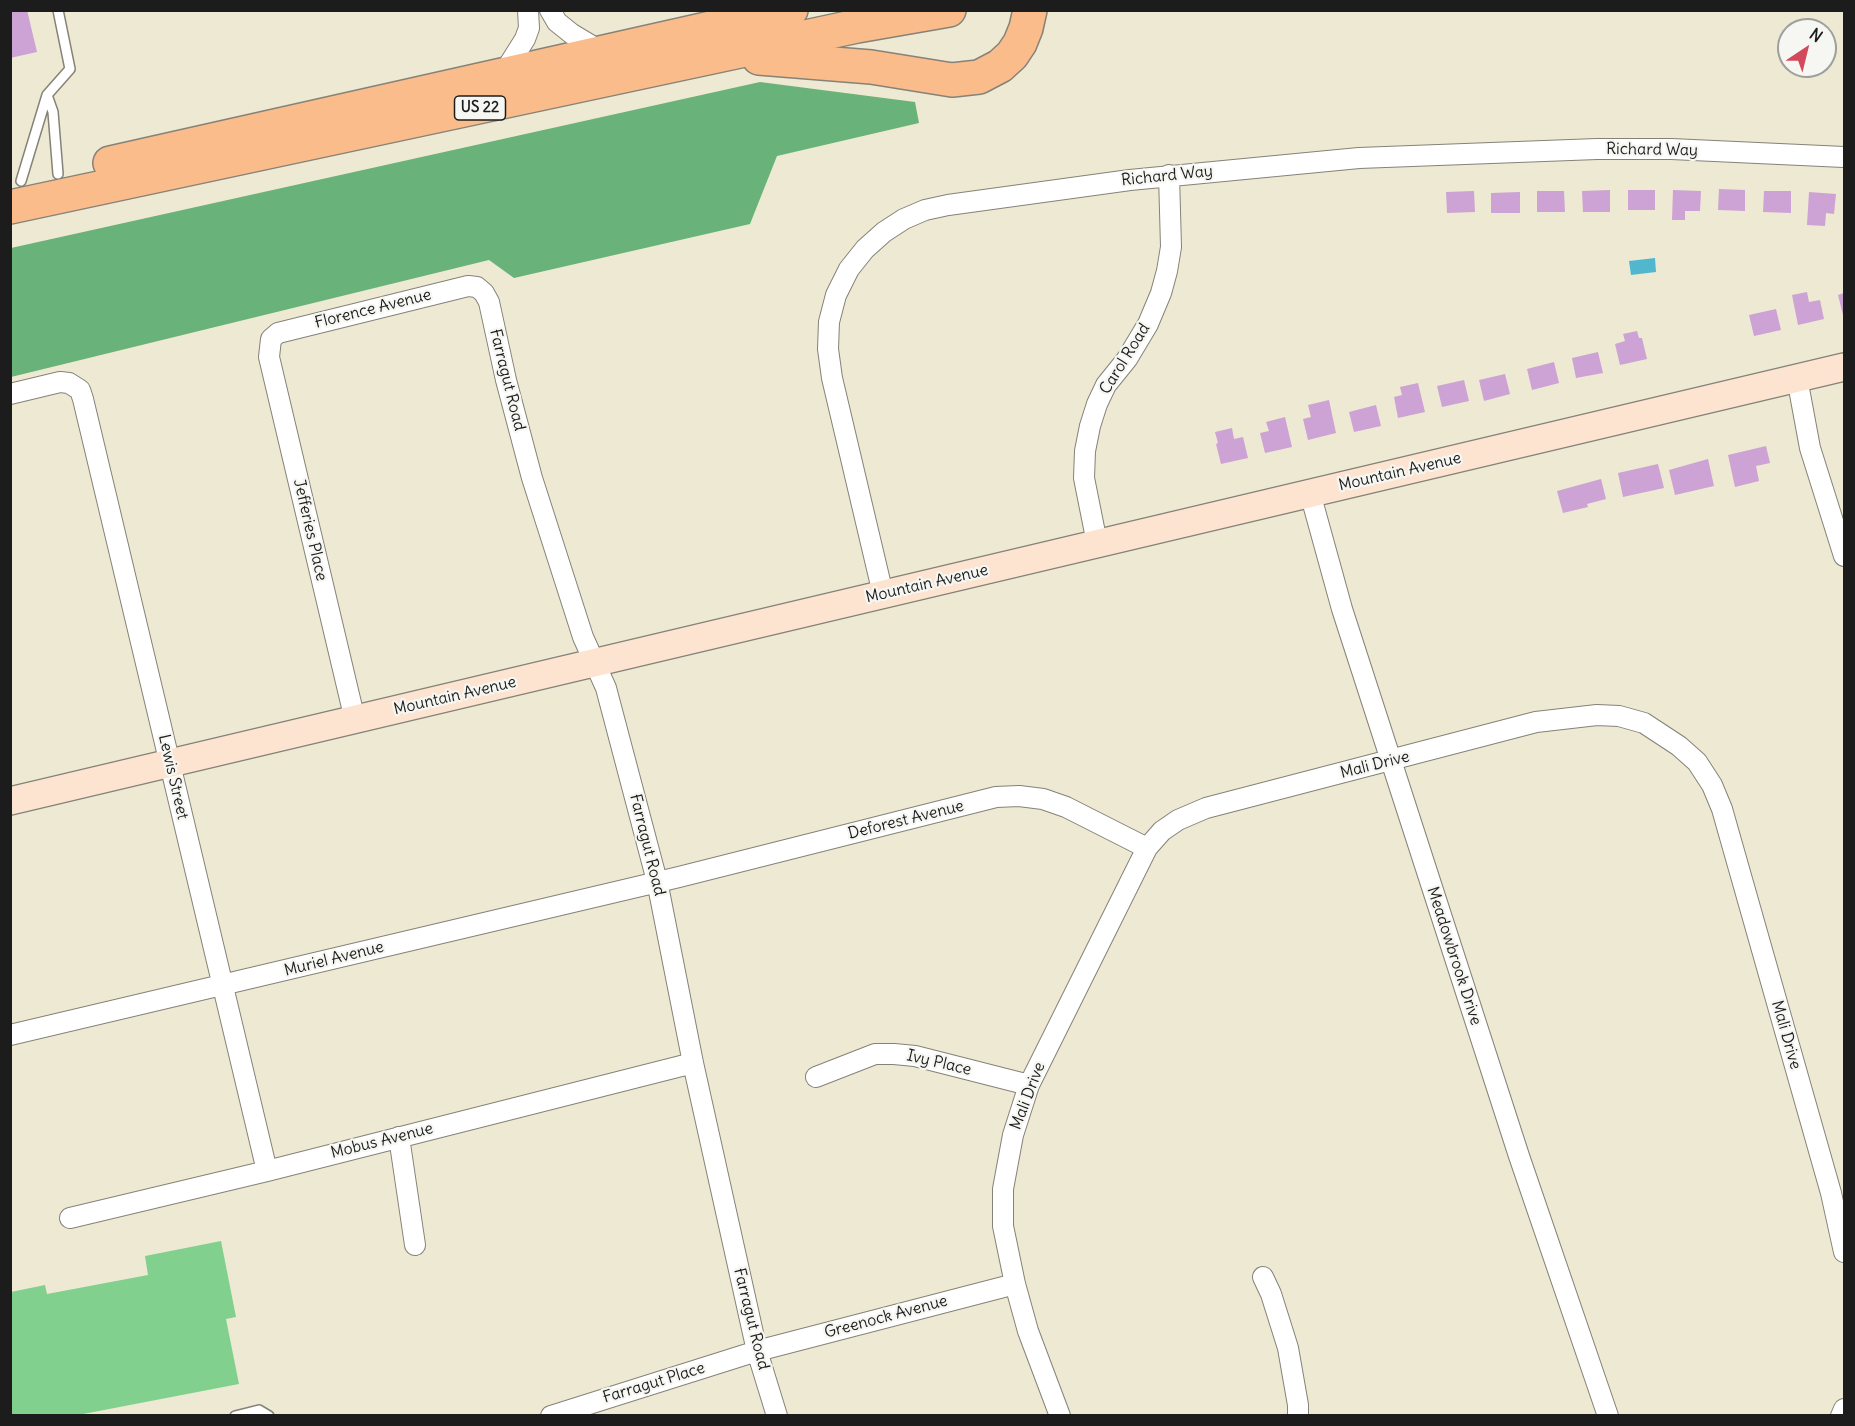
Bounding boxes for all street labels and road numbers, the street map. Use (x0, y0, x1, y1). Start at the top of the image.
road number: US 22 (454, 96, 506, 120)
street label: Richard Way (1606, 140, 1698, 160)
street label: Richard Way (1120, 162, 1214, 190)
street label: Florence Avenue (313, 285, 433, 333)
street label: Carol Road (1096, 320, 1154, 398)
street label: Farragut Road (485, 327, 529, 433)
street label: Mountain Avenue (1337, 449, 1463, 495)
street label: Jefferies Place (289, 477, 331, 583)
street label: Mountain Avenue (864, 561, 990, 607)
street label: Mountain Avenue (392, 673, 518, 719)
street label: Lewis Street (154, 733, 192, 821)
street label: Mali Drive (1338, 747, 1412, 783)
street label: Farragut Road (625, 792, 669, 898)
street label: Deforest Avenue (846, 796, 966, 844)
street label: Meadowbrook Drive (1423, 884, 1485, 1028)
street label: Muriel Avenue (282, 937, 386, 981)
street label: Mali Drive (1767, 998, 1805, 1072)
street label: Ivy Place (905, 1046, 973, 1080)
street label: Mali Drive (1006, 1060, 1050, 1132)
street label: Mobus Avenue (329, 1119, 435, 1163)
street label: Farragut Road (729, 1266, 773, 1372)
street label: Greenock Avenue (822, 1291, 950, 1343)
street label: Farragut Place (601, 1358, 707, 1408)

